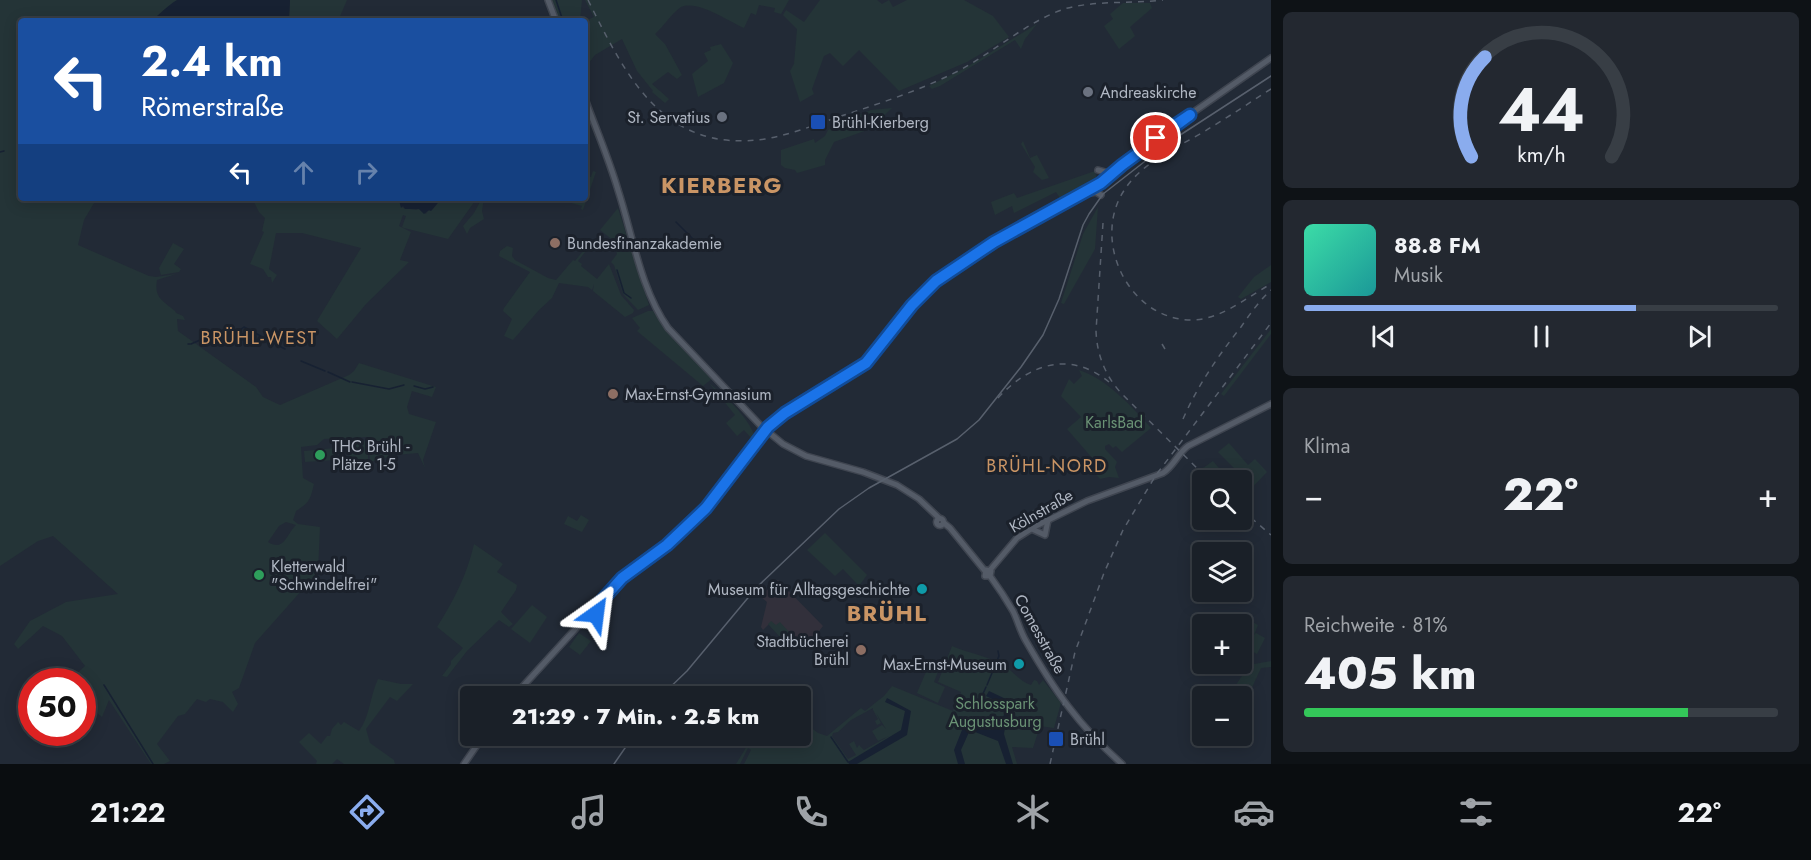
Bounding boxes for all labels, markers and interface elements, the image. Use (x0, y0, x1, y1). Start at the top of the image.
text: 2.4 km (141, 31, 283, 92)
icon: left (42, 42, 120, 120)
text: 44 (1497, 64, 1585, 154)
place label: Andreaskirche (1100, 81, 1196, 104)
marker: Andreaskirche (1081, 85, 1095, 99)
text: Römerstraße (141, 87, 284, 126)
place label: St. Servatius (627, 106, 710, 129)
marker: St. Servatius (715, 110, 729, 124)
place label: Brühl-Kierberg (832, 111, 929, 134)
pin (1130, 112, 1181, 163)
marker: Brühl-Kierberg (809, 113, 827, 131)
icon: arrive (1139, 121, 1172, 154)
text: km/h (1517, 139, 1565, 170)
icon: left (224, 156, 257, 189)
icon: ahead (287, 156, 320, 189)
icon: right (350, 156, 383, 189)
district label: KIERBERG (661, 169, 783, 201)
text: 88.8 FM (1394, 229, 1481, 261)
place label: Bundesfinanzakademie (567, 232, 722, 255)
marker: Bundesfinanzakademie (548, 236, 562, 250)
text: Musik (1394, 261, 1443, 290)
icon: previous (1367, 320, 1400, 353)
icon: pause (1525, 320, 1558, 353)
icon: next (1683, 320, 1716, 353)
district label: BRÜHL-WEST (200, 325, 318, 351)
place label: Max-Ernst-Gymnasium (625, 383, 772, 406)
marker: Max-Ernst-Gymnasium (606, 387, 620, 401)
park label: KarlsBad (1085, 411, 1143, 434)
text: Klima (1304, 432, 1350, 461)
place label: THC Brühl - Plätze 1-5 (332, 435, 410, 476)
marker: THC Brühl - Plätze 1-5 (313, 448, 327, 462)
district label: BRÜHL-NORD (986, 453, 1108, 479)
text: 22° (1503, 462, 1578, 527)
map controls (1192, 470, 1252, 746)
button: search (1192, 470, 1252, 530)
text: − (1304, 472, 1323, 519)
text: + (1758, 472, 1778, 519)
street label: Kölnstraße (1005, 484, 1077, 538)
button: layers (1192, 542, 1252, 602)
place label: Kletterwald "Schwindelfrei" (271, 555, 377, 596)
marker: Kletterwald "Schwindelfrei" (252, 568, 266, 582)
place label: Museum für Alltagsgeschichte (708, 578, 910, 601)
position arrow (564, 582, 628, 646)
marker: Museum für Alltagsgeschichte (915, 582, 929, 596)
street label: Comesstraße (1009, 590, 1071, 678)
district label: BRÜHL (847, 597, 927, 629)
text: Reichweite · 81% (1304, 611, 1448, 640)
button: + (1192, 614, 1252, 674)
place label: Stadtbücherei Brühl (756, 630, 849, 671)
text: 405 km (1304, 641, 1476, 706)
marker: Stadtbücherei Brühl (854, 643, 868, 657)
place label: Max-Ernst-Museum (883, 653, 1007, 676)
marker: Max-Ernst-Museum (1012, 657, 1026, 671)
speed limit sign: 50 (18, 668, 96, 746)
button: − (1192, 686, 1252, 746)
park label: Schlosspark Augustusburg (948, 692, 1042, 733)
text: 21:29 · 7 Min. · 2.5 km (512, 700, 759, 732)
place label: Brühl (1070, 728, 1105, 751)
marker: Brühl (1047, 730, 1065, 748)
icon: directions (346, 791, 388, 833)
icon: music (568, 791, 610, 833)
icon: phone (790, 791, 832, 833)
icon: climate (1012, 791, 1054, 833)
icon: car (1233, 791, 1275, 833)
icon: filters (1455, 791, 1497, 833)
text: 21:22 (90, 793, 166, 832)
text: 22° (1677, 793, 1721, 832)

